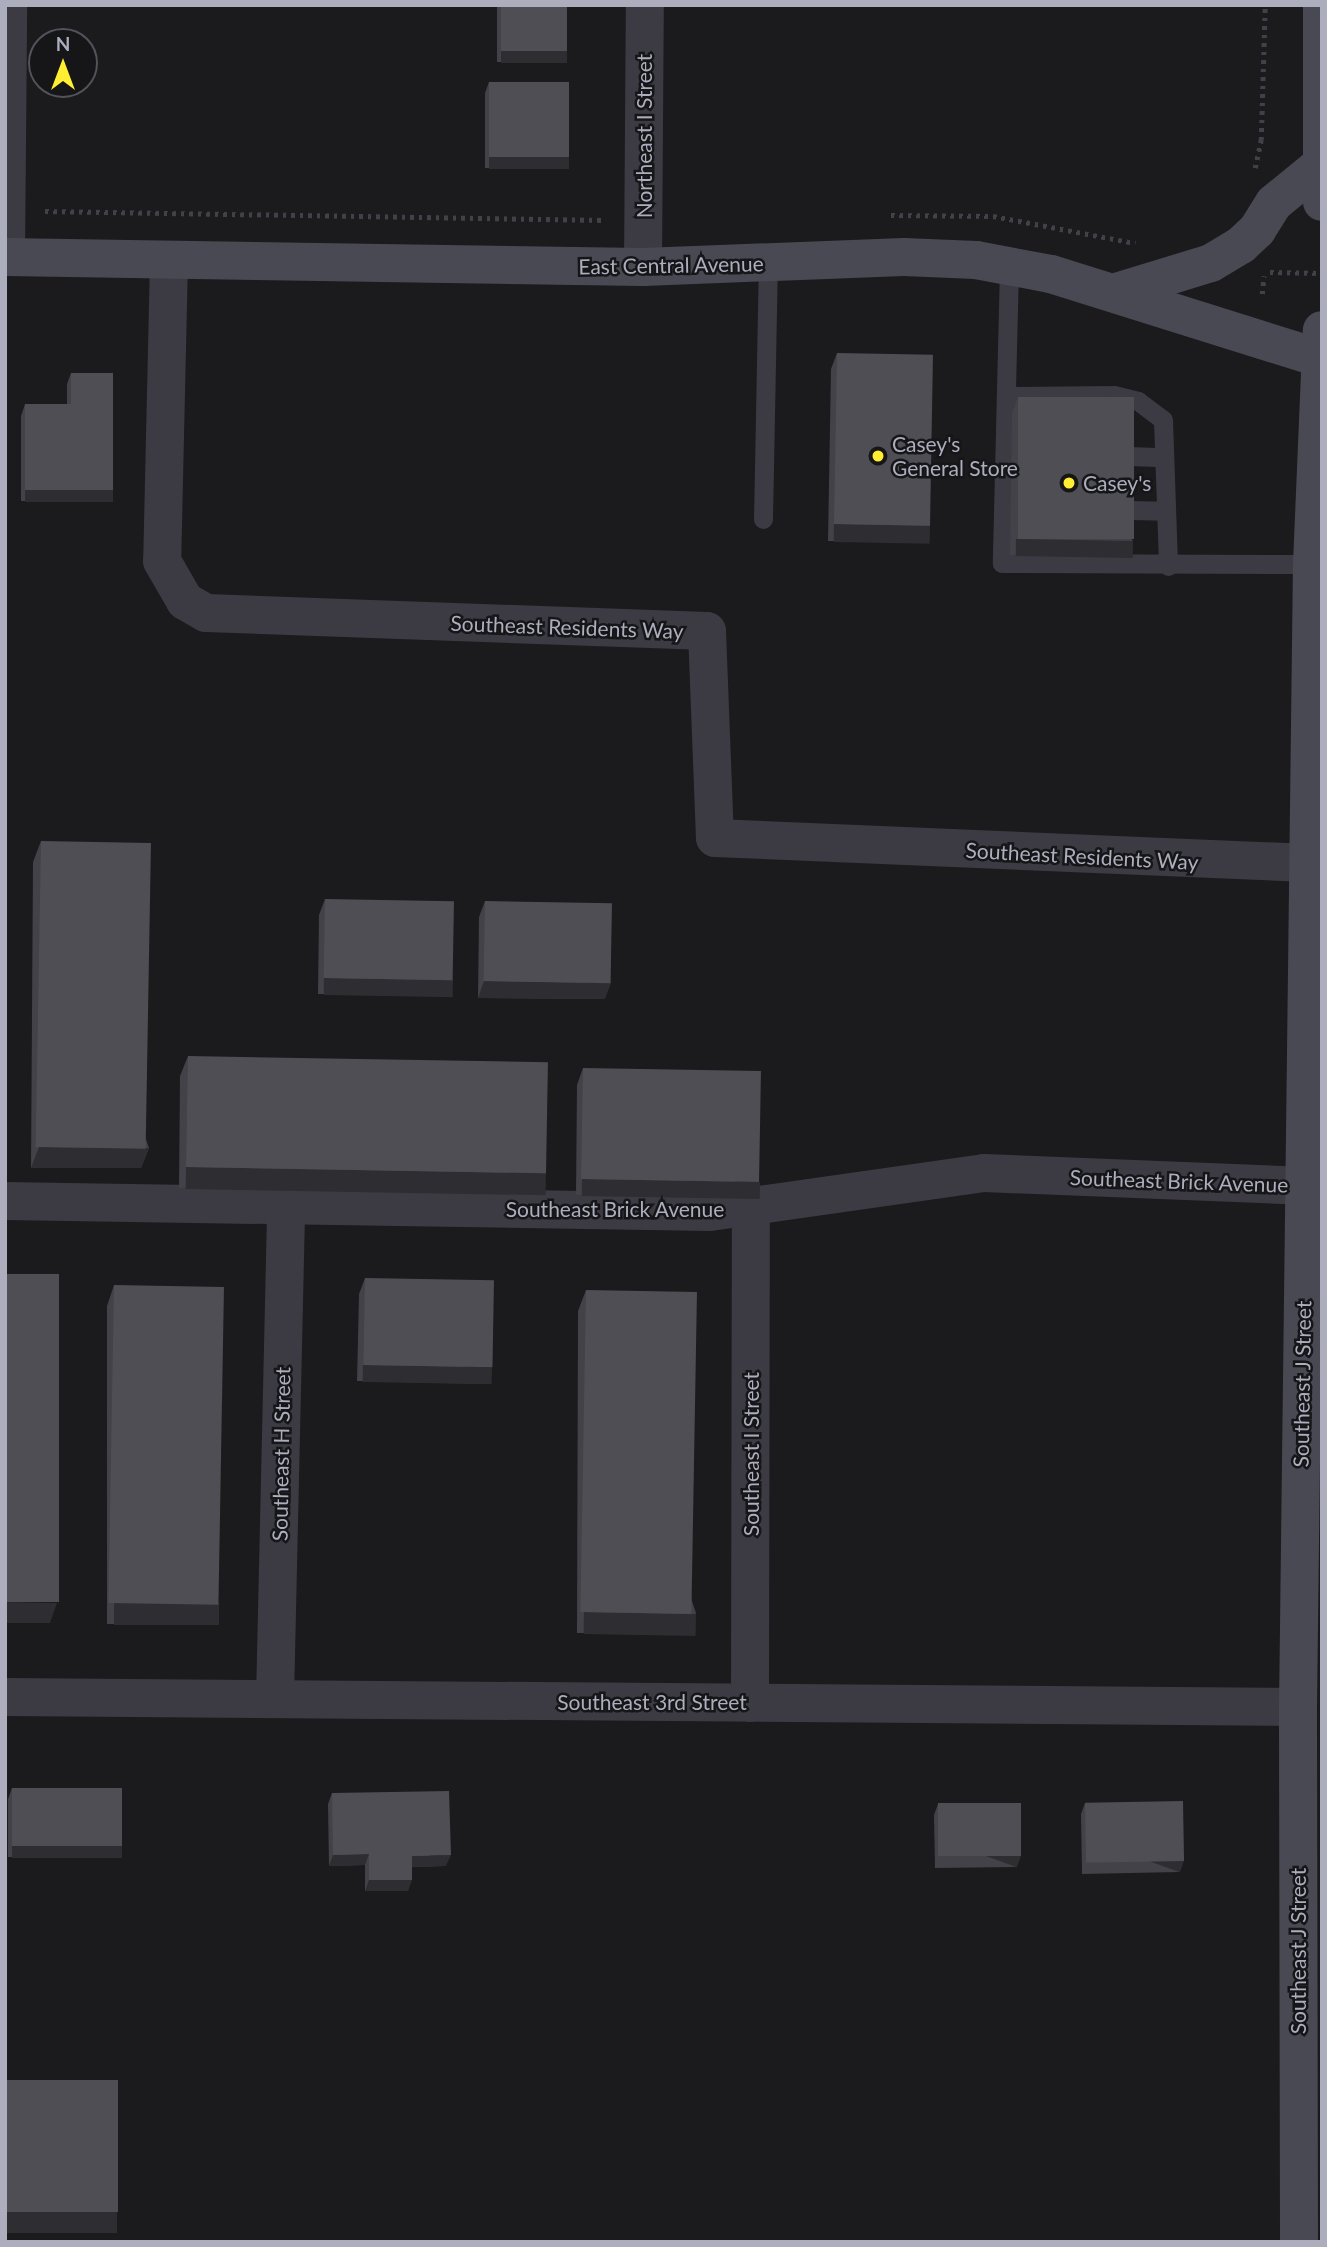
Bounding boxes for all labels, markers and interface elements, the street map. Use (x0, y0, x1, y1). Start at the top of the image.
north arrow (28, 28, 98, 98)
text: N (56, 32, 70, 55)
street label: Northeast I Street (631, 54, 657, 218)
street label: East Central Avenue (578, 251, 764, 279)
place label: Casey's General Store (892, 431, 1018, 481)
marker: Casey's General Store (870, 448, 886, 464)
place label: Casey's (1083, 470, 1151, 496)
marker: Casey's (1061, 475, 1077, 491)
street label: Southeast Residents Way (450, 610, 684, 644)
street label: Southeast Residents Way (965, 837, 1199, 875)
street label: Southeast Brick Avenue (1069, 1165, 1289, 1197)
street label: Southeast Brick Avenue (505, 1196, 725, 1222)
street label: Southeast J Street (1288, 1300, 1316, 1468)
street label: Southeast H Street (267, 1367, 295, 1541)
street label: Southeast I Street (738, 1372, 764, 1536)
street label: Southeast 3rd Street (557, 1689, 747, 1715)
street label: Southeast J Street (1285, 1867, 1311, 2035)

